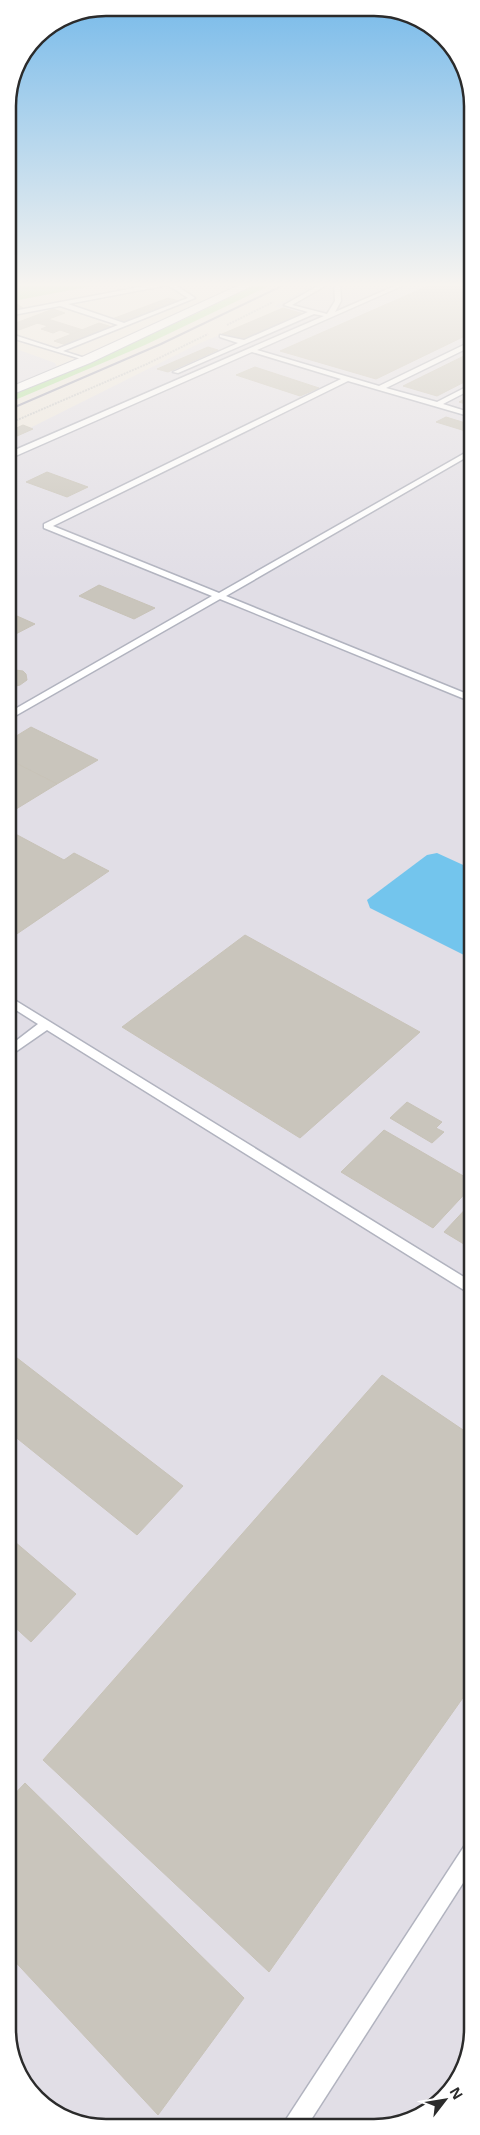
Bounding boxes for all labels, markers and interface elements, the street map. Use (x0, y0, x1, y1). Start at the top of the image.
north arrow (420, 2075, 470, 2125)
text: N (445, 2083, 468, 2103)

